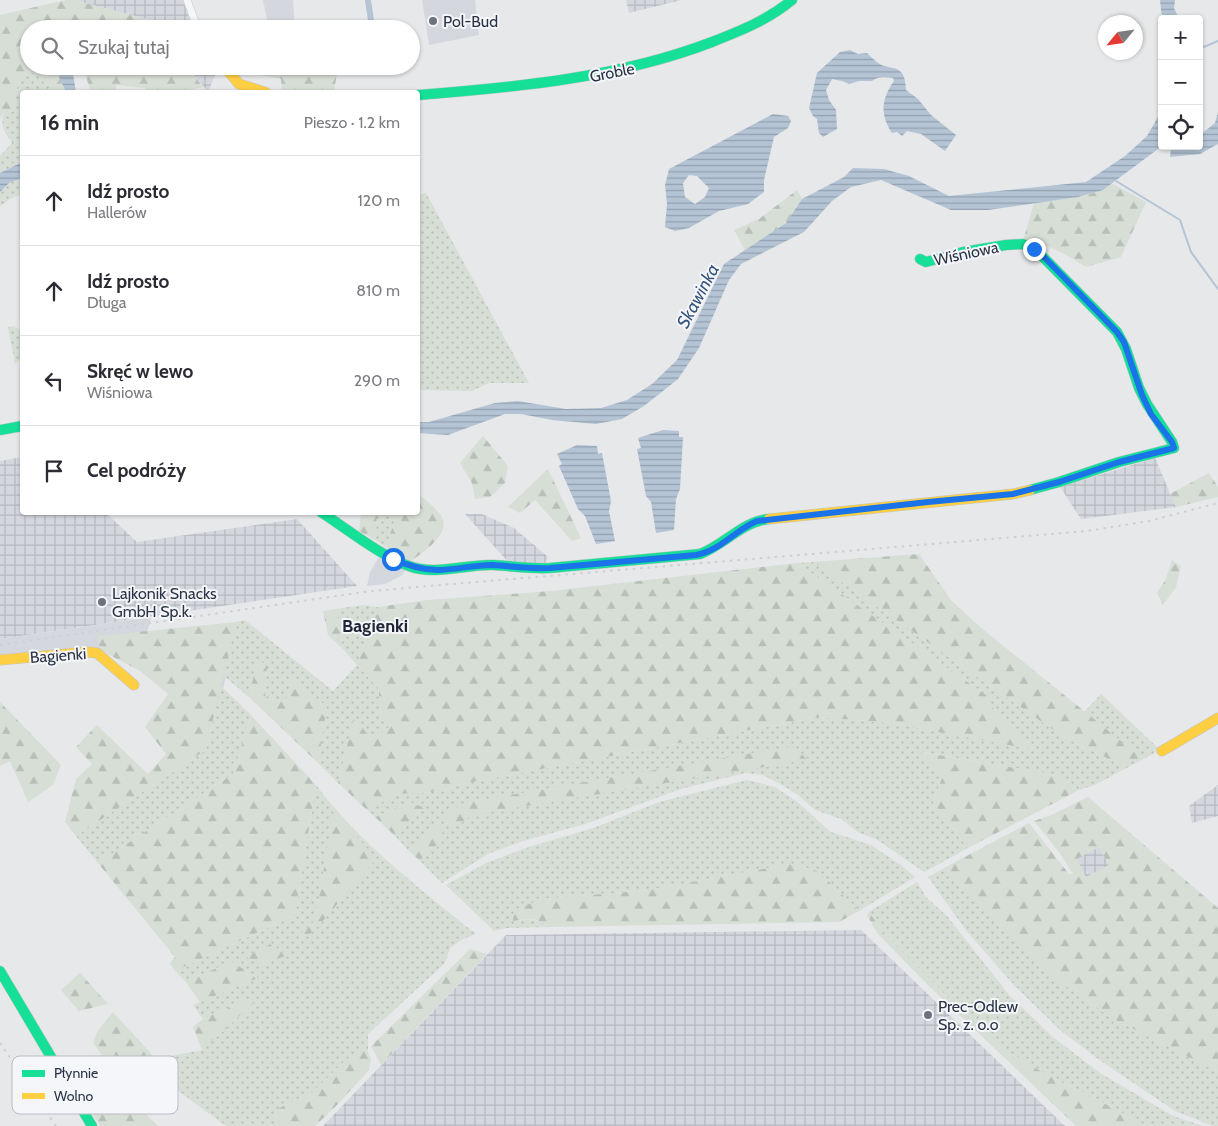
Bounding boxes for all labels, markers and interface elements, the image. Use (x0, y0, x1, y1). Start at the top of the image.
place label: Pol-Bud (443, 12, 498, 31)
marker: Pol-Bud (427, 15, 439, 27)
north arrow (1098, 15, 1143, 60)
map controls (1158, 15, 1203, 150)
button: + (1158, 15, 1203, 60)
search box (20, 20, 420, 75)
icon: search (38, 34, 66, 62)
text: Szukaj tutaj (78, 36, 170, 59)
street label: Groble (588, 59, 636, 86)
button: − (1158, 60, 1203, 105)
button: locate (1158, 105, 1203, 150)
text: 16 min (40, 110, 99, 135)
text: Pieszo · 1.2 km (304, 113, 400, 132)
text: Idź prosto (87, 180, 169, 203)
icon: ahead (40, 187, 68, 215)
text: 120 m (358, 191, 400, 210)
text: Hallerów (87, 203, 147, 222)
street label: Wiśniowa (932, 237, 1000, 270)
route end (1023, 238, 1046, 261)
water label: Skawinka (672, 260, 724, 332)
text: Idź prosto (87, 270, 169, 293)
icon: ahead (40, 277, 68, 305)
text: 810 m (356, 281, 400, 300)
text: Długa (87, 293, 126, 312)
text: Skręć w lewo (87, 360, 193, 383)
icon: left (40, 367, 68, 395)
text: 290 m (354, 371, 400, 390)
text: Wiśniowa (87, 383, 152, 402)
icon: arrive (40, 457, 68, 485)
text: Cel podróży (87, 459, 186, 482)
route start (382, 548, 405, 571)
place label: Lajkonik Snacks GmbH Sp.k. (112, 584, 217, 621)
marker: Lajkonik Snacks GmbH Sp.k. (96, 596, 108, 608)
district label: Bagienki (342, 615, 408, 637)
street label: Bagienki (29, 644, 87, 667)
place label: Prec-Odlew Sp. z. o.o (938, 997, 1019, 1034)
marker: Prec-Odlew Sp. z. o.o (922, 1009, 934, 1021)
legend (12, 1056, 178, 1114)
text: Płynnie (54, 1064, 98, 1082)
text: Wolno (54, 1087, 94, 1105)

